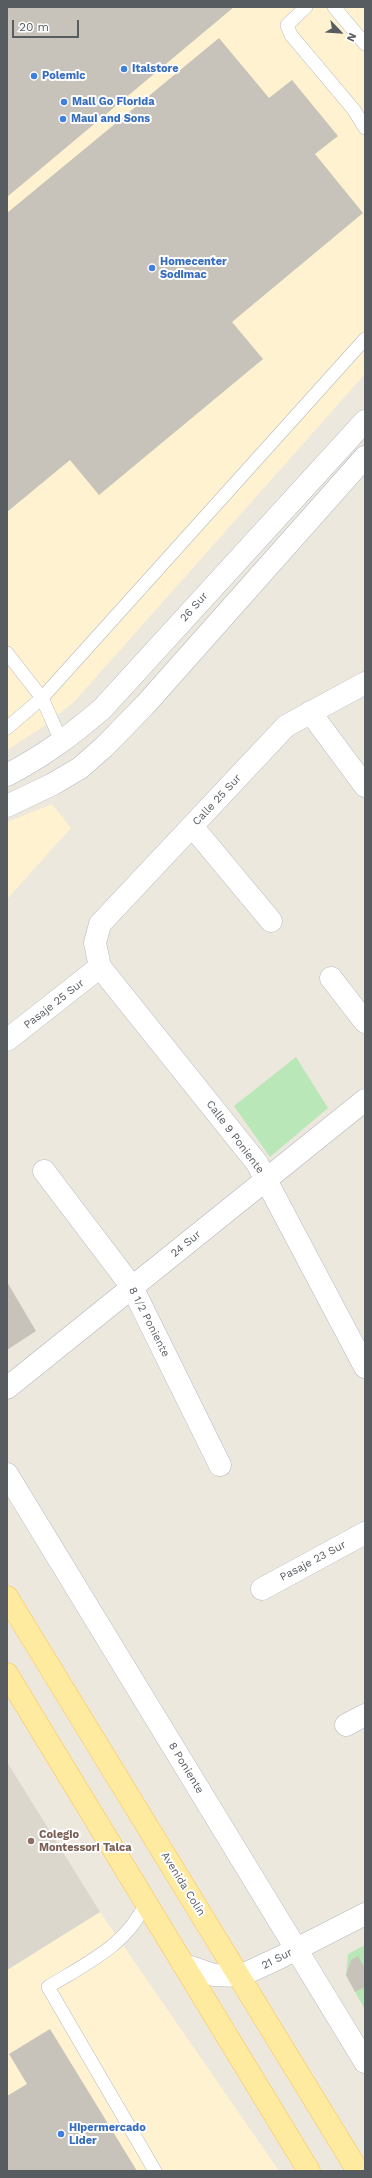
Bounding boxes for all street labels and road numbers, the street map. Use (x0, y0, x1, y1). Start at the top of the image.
street label: 26 Sur (177, 590, 211, 624)
street label: Calle 25 Sur (190, 772, 244, 828)
street label: Pasaje 25 Sur (21, 976, 87, 1032)
street label: Calle 9 Poniente (203, 1098, 267, 1176)
street label: 24 Sur (168, 1228, 204, 1260)
street label: 8 1/2 Poniente (126, 1285, 172, 1359)
street label: Pasaje 23 Sur (278, 1538, 348, 1584)
street label: 8 Poniente (166, 1740, 206, 1796)
street label: Avenida Colín (158, 1850, 208, 1918)
street label: 21 Sur (259, 1946, 295, 1972)

